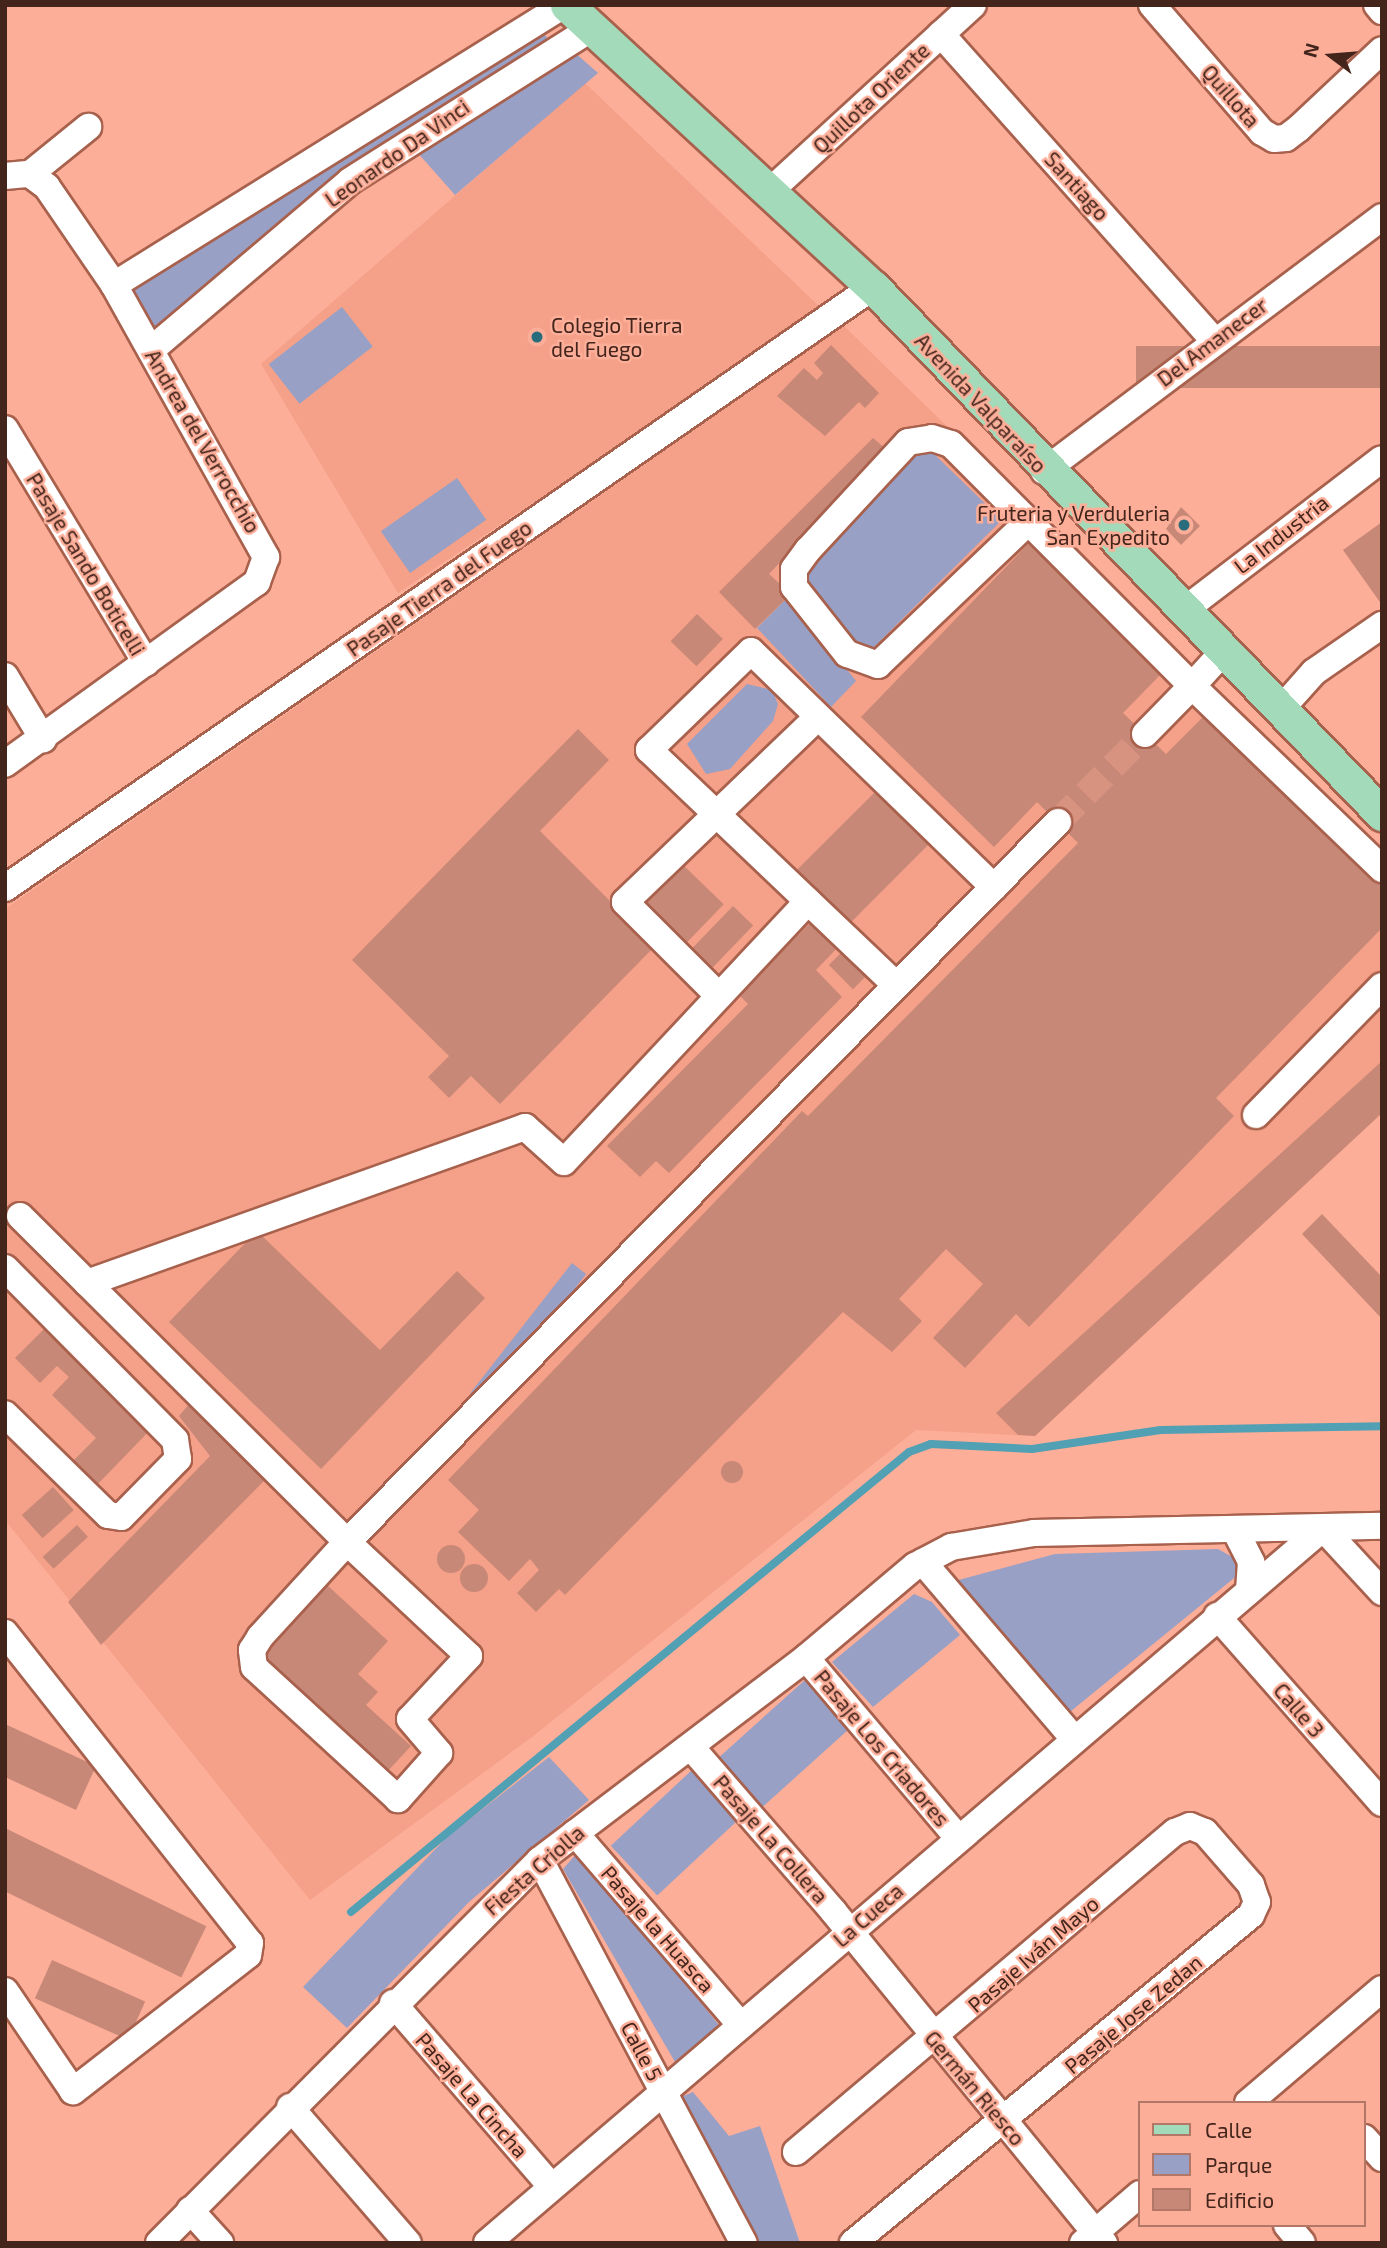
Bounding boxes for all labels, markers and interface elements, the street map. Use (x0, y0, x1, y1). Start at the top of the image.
north arrow (1296, 21, 1366, 91)
street label: Quillota Oriente (807, 38, 935, 158)
text: N (1297, 40, 1323, 60)
street label: Quillota (1197, 59, 1265, 133)
street label: Leonardo Da Vinci (320, 94, 474, 212)
street label: Santiago (1040, 146, 1114, 226)
street label: Del Amanecer (1152, 292, 1272, 392)
place label: Colegio Tierra del Fuego (551, 312, 683, 362)
street label: Avenida Valparaíso (910, 328, 1052, 478)
marker: Colegio Tierra del Fuego (529, 329, 545, 345)
street label: Andrea del Verrocchio (140, 344, 266, 538)
street label: Pasaje Sando Boticelli (21, 468, 151, 660)
street label: La Industria (1229, 489, 1333, 579)
place label: Fruteria y Verduleria San Expedito (976, 500, 1170, 550)
street label: Pasaje Tierra del Fuego (341, 514, 537, 662)
marker: Fruteria y Verduleria San Expedito (1176, 517, 1192, 533)
street label: Pasaje Los Criadores (809, 1665, 955, 1831)
street label: Calle 3 (1269, 1678, 1329, 1742)
street label: Pasaje La Collera (708, 1770, 834, 1908)
street label: Fiesta Criolla (479, 1820, 589, 1920)
street label: Pasaje la Huasca (596, 1860, 720, 1998)
street label: La Cueca (828, 1878, 908, 1952)
street label: Pasaje Iván Mayo (962, 1890, 1104, 2018)
street label: Pasaje Jose Zedan (1059, 1949, 1207, 2079)
street label: Calle 5 (616, 2017, 668, 2085)
street label: Germán Riesco (920, 2026, 1030, 2150)
street label: Pasaje La Cincha (411, 2027, 533, 2163)
legend (1138, 2101, 1366, 2227)
text: Calle (1205, 2117, 1252, 2142)
text: Parque (1205, 2152, 1272, 2177)
text: Edificio (1205, 2187, 1274, 2212)

